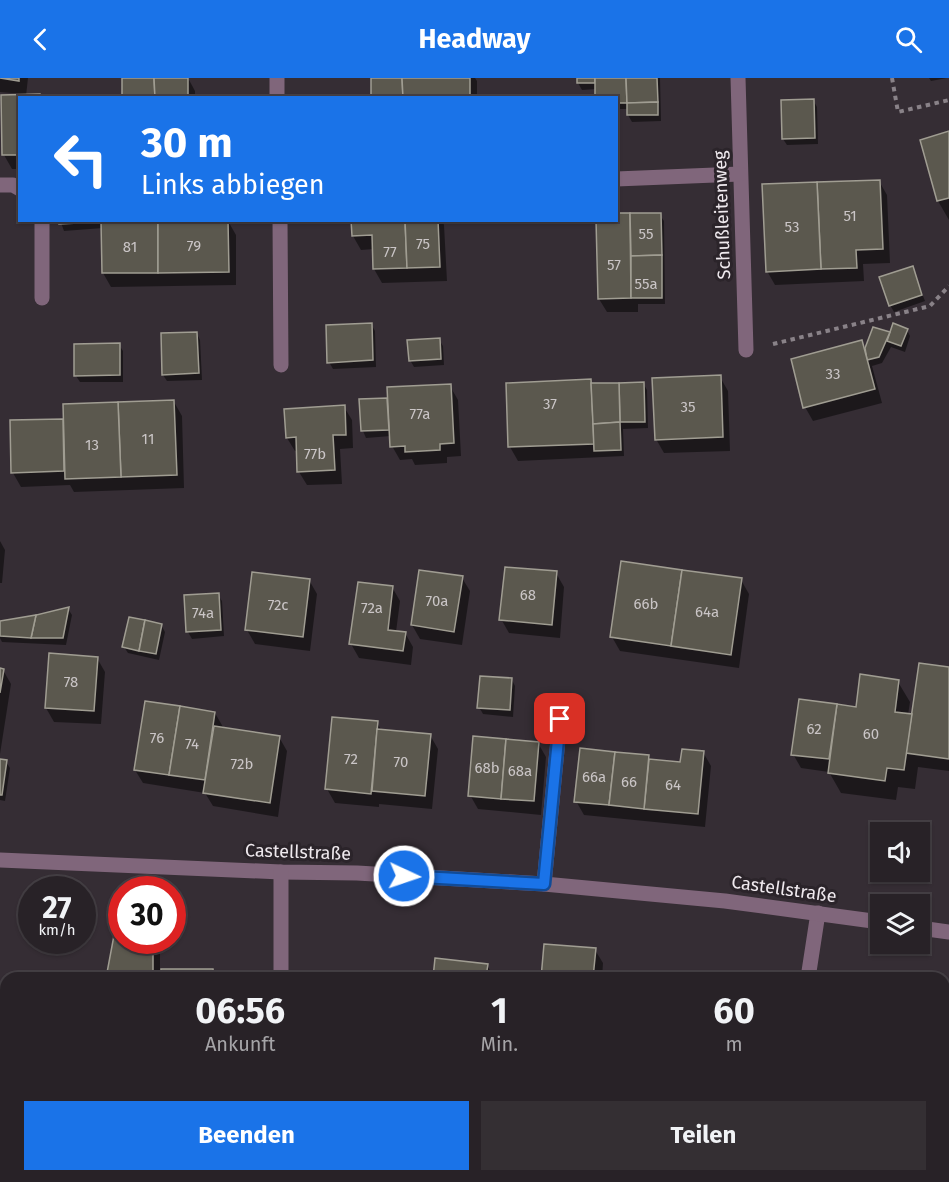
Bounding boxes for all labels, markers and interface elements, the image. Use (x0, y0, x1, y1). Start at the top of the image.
icon: back (24, 23, 57, 56)
text: Headway (419, 23, 530, 55)
icon: search (892, 23, 925, 56)
text: 30 m (141, 118, 233, 168)
icon: left (42, 120, 120, 198)
street label: Schußleitenweg (709, 150, 735, 280)
text: Links abbiegen (141, 169, 325, 201)
house number: 51 (843, 207, 857, 225)
house number: 53 (785, 218, 799, 236)
house number: 55 (639, 225, 653, 243)
house number: 75 (416, 235, 430, 253)
house number: 79 (187, 237, 201, 255)
house number: 81 (123, 238, 137, 256)
house number: 77 (383, 243, 397, 261)
house number: 57 (607, 256, 621, 274)
house number: 55a (634, 275, 658, 293)
house number: 33 (826, 365, 840, 383)
house number: 37 (543, 395, 557, 413)
house number: 35 (680, 398, 696, 416)
house number: 77a (409, 405, 431, 423)
house number: 11 (142, 430, 154, 448)
house number: 13 (85, 436, 99, 454)
house number: 77b (304, 445, 326, 463)
house number: 68 (520, 586, 536, 604)
house number: 70a (425, 592, 449, 610)
house number: 66b (634, 595, 658, 613)
house number: 72c (268, 596, 288, 614)
house number: 72a (361, 599, 383, 617)
house number: 64a (695, 603, 719, 621)
house number: 74a (192, 604, 214, 622)
house number: 78 (64, 673, 78, 691)
pin (534, 693, 585, 744)
icon: arrive (543, 702, 576, 735)
house number: 62 (806, 720, 822, 738)
house number: 60 (863, 725, 879, 743)
house number: 76 (150, 729, 164, 747)
house number: 74 (185, 735, 199, 753)
house number: 72 (344, 750, 358, 768)
house number: 70 (394, 753, 408, 771)
house number: 72b (231, 755, 253, 773)
house number: 68b (474, 759, 500, 777)
house number: 68a (508, 762, 532, 780)
house number: 66a (582, 768, 606, 786)
house number: 66 (621, 773, 637, 791)
house number: 64 (665, 776, 681, 794)
map controls (870, 822, 930, 954)
button: sound (870, 822, 930, 882)
street label: Castellstraße (245, 839, 351, 865)
position arrow (372, 844, 436, 908)
street label: Castellstraße (730, 871, 838, 907)
speed limit sign: 30 (108, 876, 186, 954)
text: 27 (42, 890, 72, 926)
button: layers (870, 894, 930, 954)
text: km/h (38, 921, 76, 939)
text: 06:56 (195, 989, 285, 1033)
text: 1 (491, 989, 508, 1033)
text: 60 (713, 989, 755, 1033)
text: Ankunft (205, 1032, 275, 1056)
text: Min. (480, 1032, 518, 1056)
text: m (725, 1032, 743, 1056)
button: Beenden (24, 1101, 469, 1170)
button: Teilen (481, 1101, 926, 1170)

